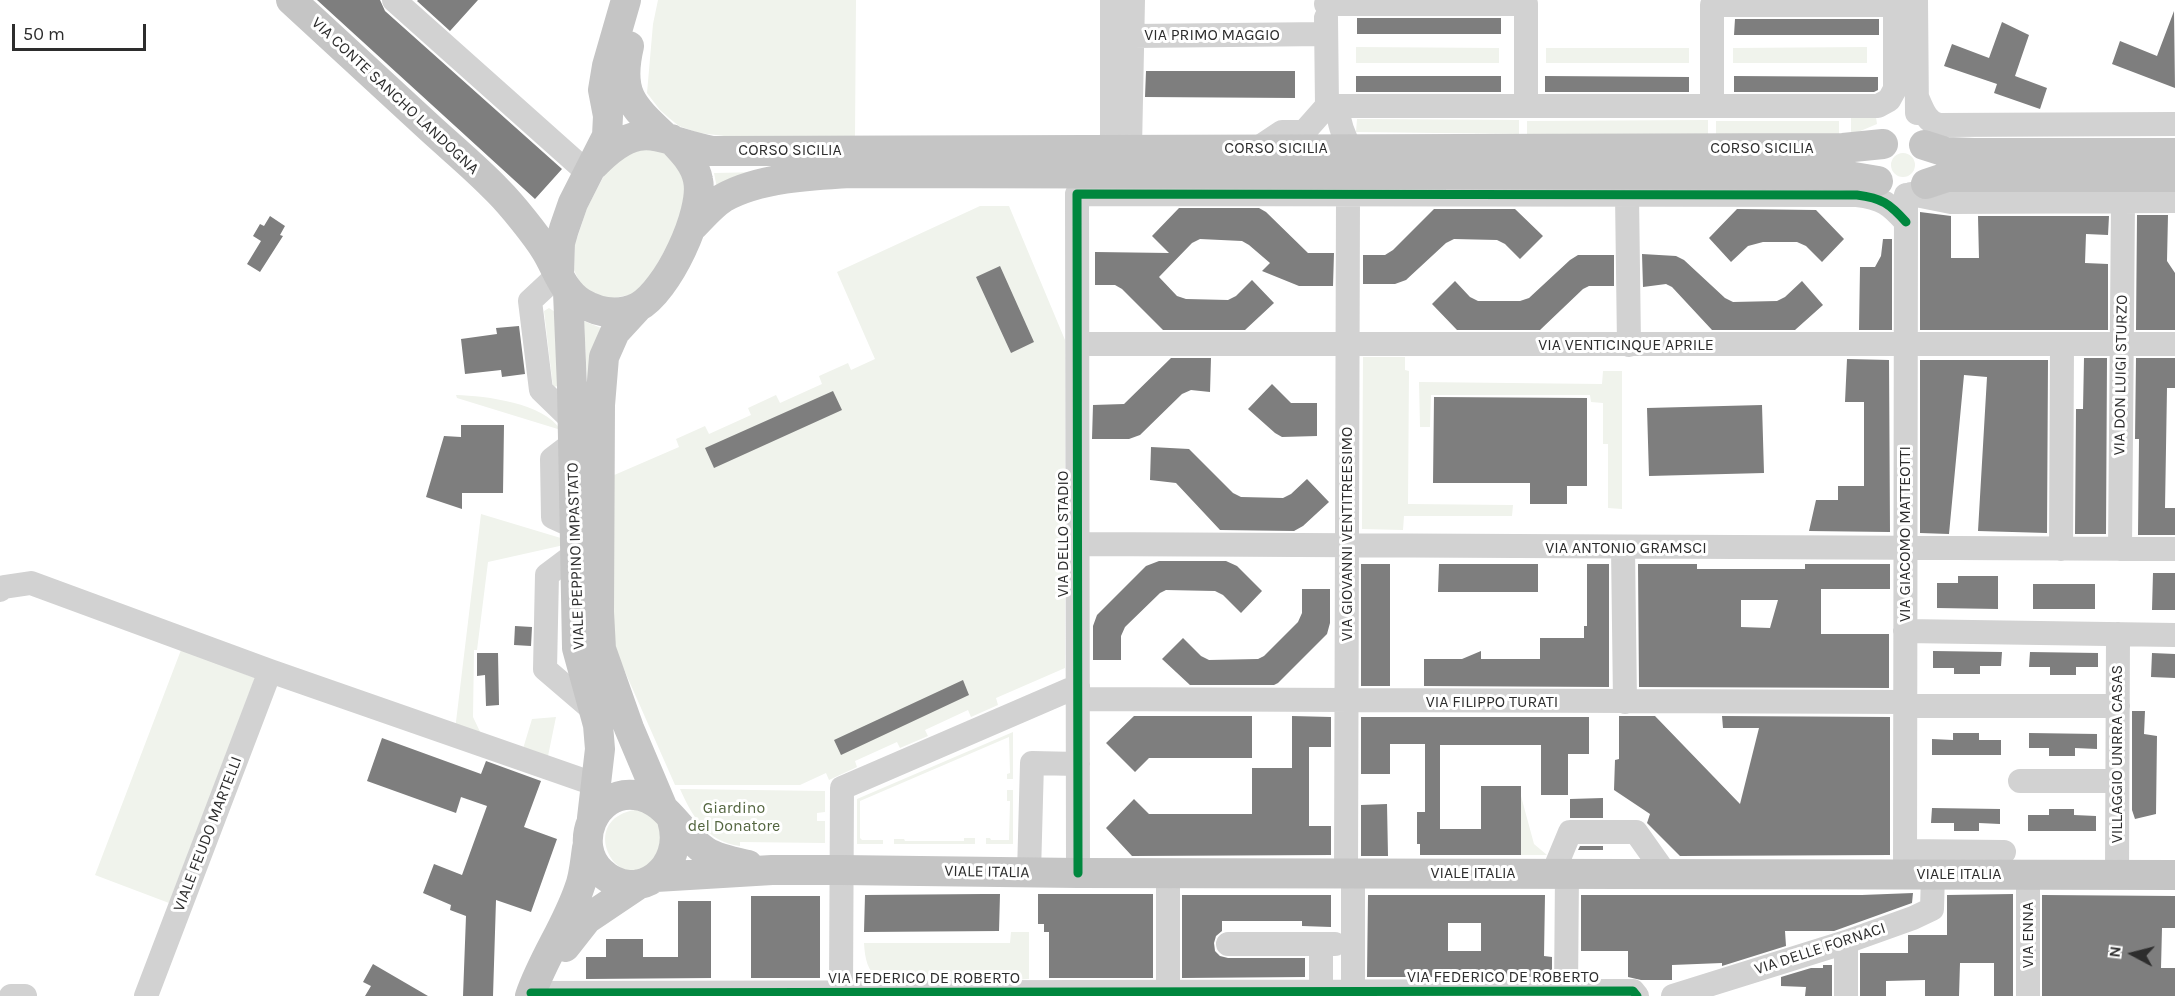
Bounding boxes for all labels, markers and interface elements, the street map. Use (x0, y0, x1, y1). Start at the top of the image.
scale bar (15, 12, 148, 50)
street label: VIA CONTE SANCHO LANDOGNA (307, 13, 483, 179)
text: 50 m (23, 23, 65, 45)
street label: VIA PRIMO MAGGIO (1144, 25, 1280, 45)
street label: CORSO SICILIA (1224, 138, 1328, 158)
street label: CORSO SICILIA (1710, 138, 1814, 158)
street label: CORSO SICILIA (738, 140, 842, 160)
street label: VIA DON LUIGI STURZO (2110, 294, 2132, 456)
street label: VIA VENTICINQUE APRILE (1538, 335, 1714, 355)
street label: VIA GIOVANNI VENTITREESIMO (1337, 427, 1357, 641)
street label: VIA GIACOMO MATTEOTTI (1895, 446, 1915, 622)
street label: VIALE PEPPINO IMPASTATO (563, 462, 589, 650)
street label: VIA DELLO STADIO (1053, 471, 1073, 597)
street label: VIA ANTONIO GRAMSCI (1545, 538, 1707, 558)
street label: VILLAGGIO UNRRA CASAS (2107, 665, 2127, 843)
street label: VIA FILIPPO TURATI (1426, 692, 1558, 712)
street label: VIALE FEUDO MARTELLI (170, 754, 246, 914)
park label: Giardino del Donatore (688, 798, 780, 836)
street label: VIALE ITALIA (944, 862, 1030, 882)
street label: VIALE ITALIA (1430, 863, 1516, 883)
street label: VIALE ITALIA (1916, 864, 2002, 884)
street label: VIA ENNA (2018, 902, 2038, 968)
street label: VIA DELLE FORNACI (1752, 919, 1888, 979)
north arrow (2103, 924, 2163, 984)
text: N (2105, 945, 2125, 959)
street label: VIA FEDERICO DE ROBERTO (1407, 967, 1599, 987)
street label: VIA FEDERICO DE ROBERTO (828, 968, 1020, 988)

